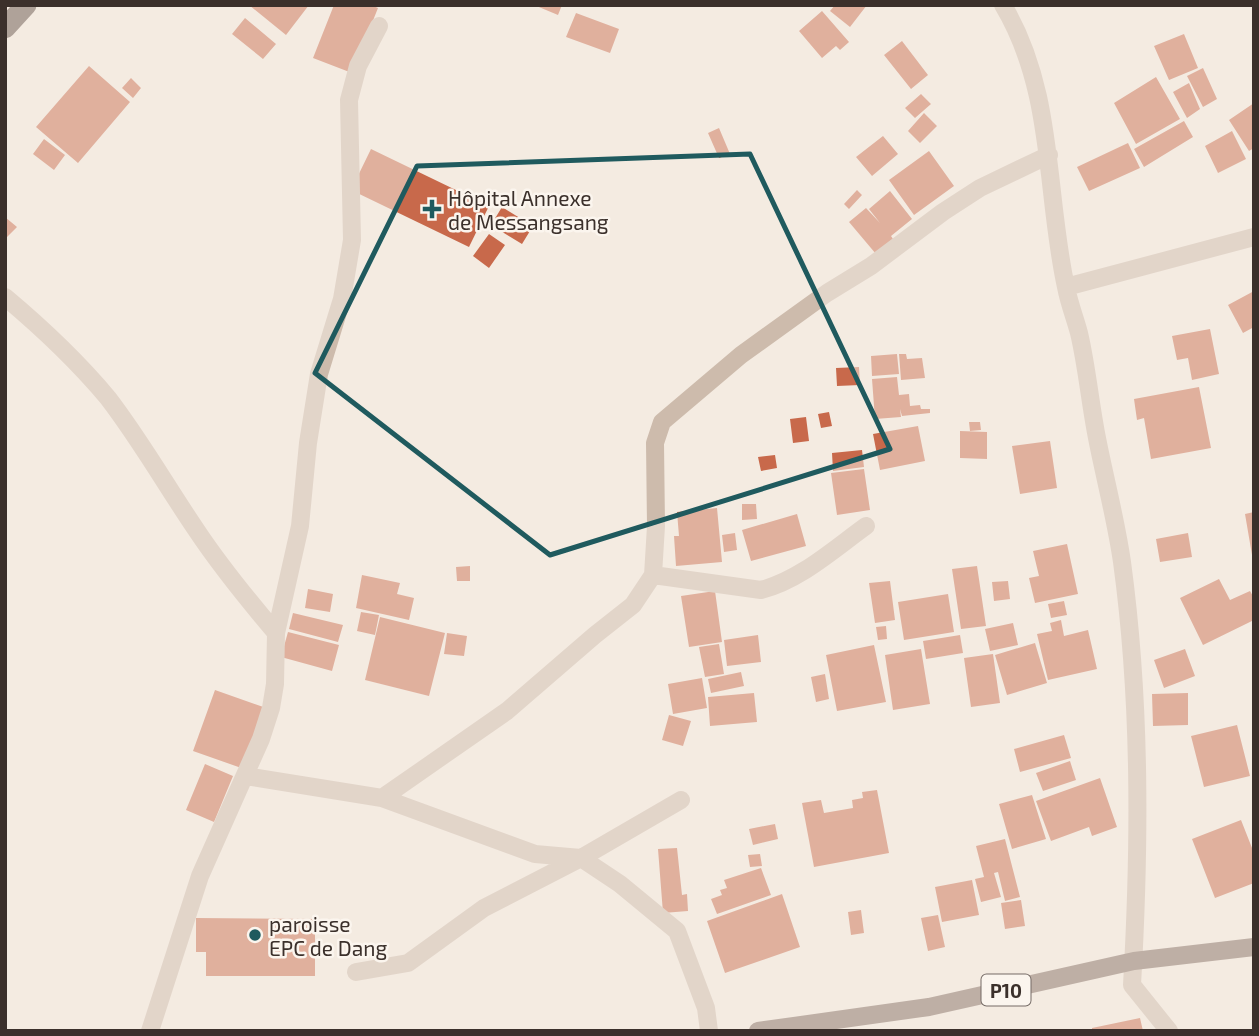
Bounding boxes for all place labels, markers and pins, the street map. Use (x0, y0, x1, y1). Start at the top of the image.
place label: Hôpital Annexe de Messangsang (448, 185, 609, 234)
marker: Hôpital Annexe de Messangsang (422, 199, 442, 219)
place label: paroisse EPC de Dang (269, 911, 387, 960)
marker: paroisse EPC de Dang (247, 927, 263, 943)

